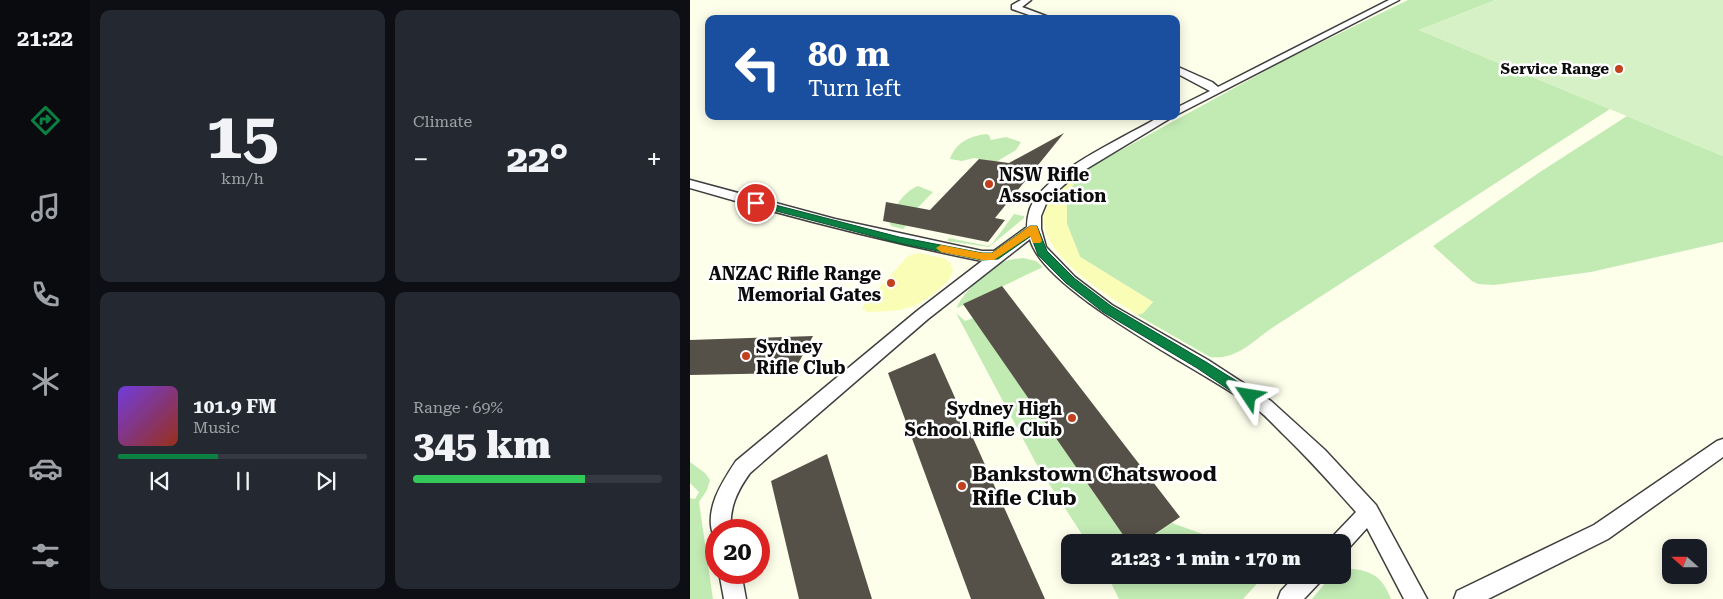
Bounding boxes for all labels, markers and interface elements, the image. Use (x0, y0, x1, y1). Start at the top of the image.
text: 21:22 (17, 26, 73, 51)
text: 80 m (808, 34, 890, 75)
icon: left (725, 35, 790, 100)
place label: Service Range (1501, 60, 1609, 78)
marker: Service Range (1613, 63, 1625, 75)
text: Turn left (808, 76, 901, 101)
text: 15 (206, 98, 279, 174)
icon: directions (28, 103, 63, 138)
text: Climate (413, 112, 472, 131)
text: 22° (507, 137, 568, 181)
text: − (413, 143, 429, 176)
text: + (646, 143, 662, 176)
place label: NSW Rifle Association (999, 164, 1106, 206)
text: km/h (221, 169, 264, 188)
marker: NSW Rifle Association (983, 178, 995, 190)
pin (735, 182, 777, 224)
icon: arrive (742, 189, 770, 217)
icon: music (28, 190, 63, 225)
place label: ANZAC Rifle Range Memorial Gates (709, 263, 881, 305)
icon: phone (28, 277, 63, 312)
marker: ANZAC Rifle Range Memorial Gates (885, 277, 897, 289)
place label: Sydney Rifle Club (756, 336, 846, 378)
marker: Sydney Rifle Club (740, 350, 752, 362)
icon: climate (28, 364, 63, 399)
position arrow (1222, 369, 1274, 421)
text: 101.9 FM (193, 395, 276, 418)
text: Range · 69% (413, 398, 503, 417)
place label: Sydney High School Rifle Club (905, 398, 1062, 440)
marker: Sydney High School Rifle Club (1066, 412, 1078, 424)
text: Music (193, 418, 240, 437)
text: 345 km (413, 423, 551, 467)
icon: car (28, 451, 63, 486)
place label: Bankstown Chatswood Rifle Club (972, 462, 1217, 510)
icon: previous (146, 467, 174, 495)
icon: pause (229, 467, 257, 495)
icon: next (312, 467, 340, 495)
marker: Bankstown Chatswood Rifle Club (956, 480, 968, 492)
speed limit sign: 20 (705, 519, 770, 584)
icon: filters (28, 538, 63, 573)
north arrow (1662, 539, 1708, 584)
map controls (1662, 539, 1707, 584)
text: 21:23 · 1 min · 170 m (1111, 547, 1301, 570)

